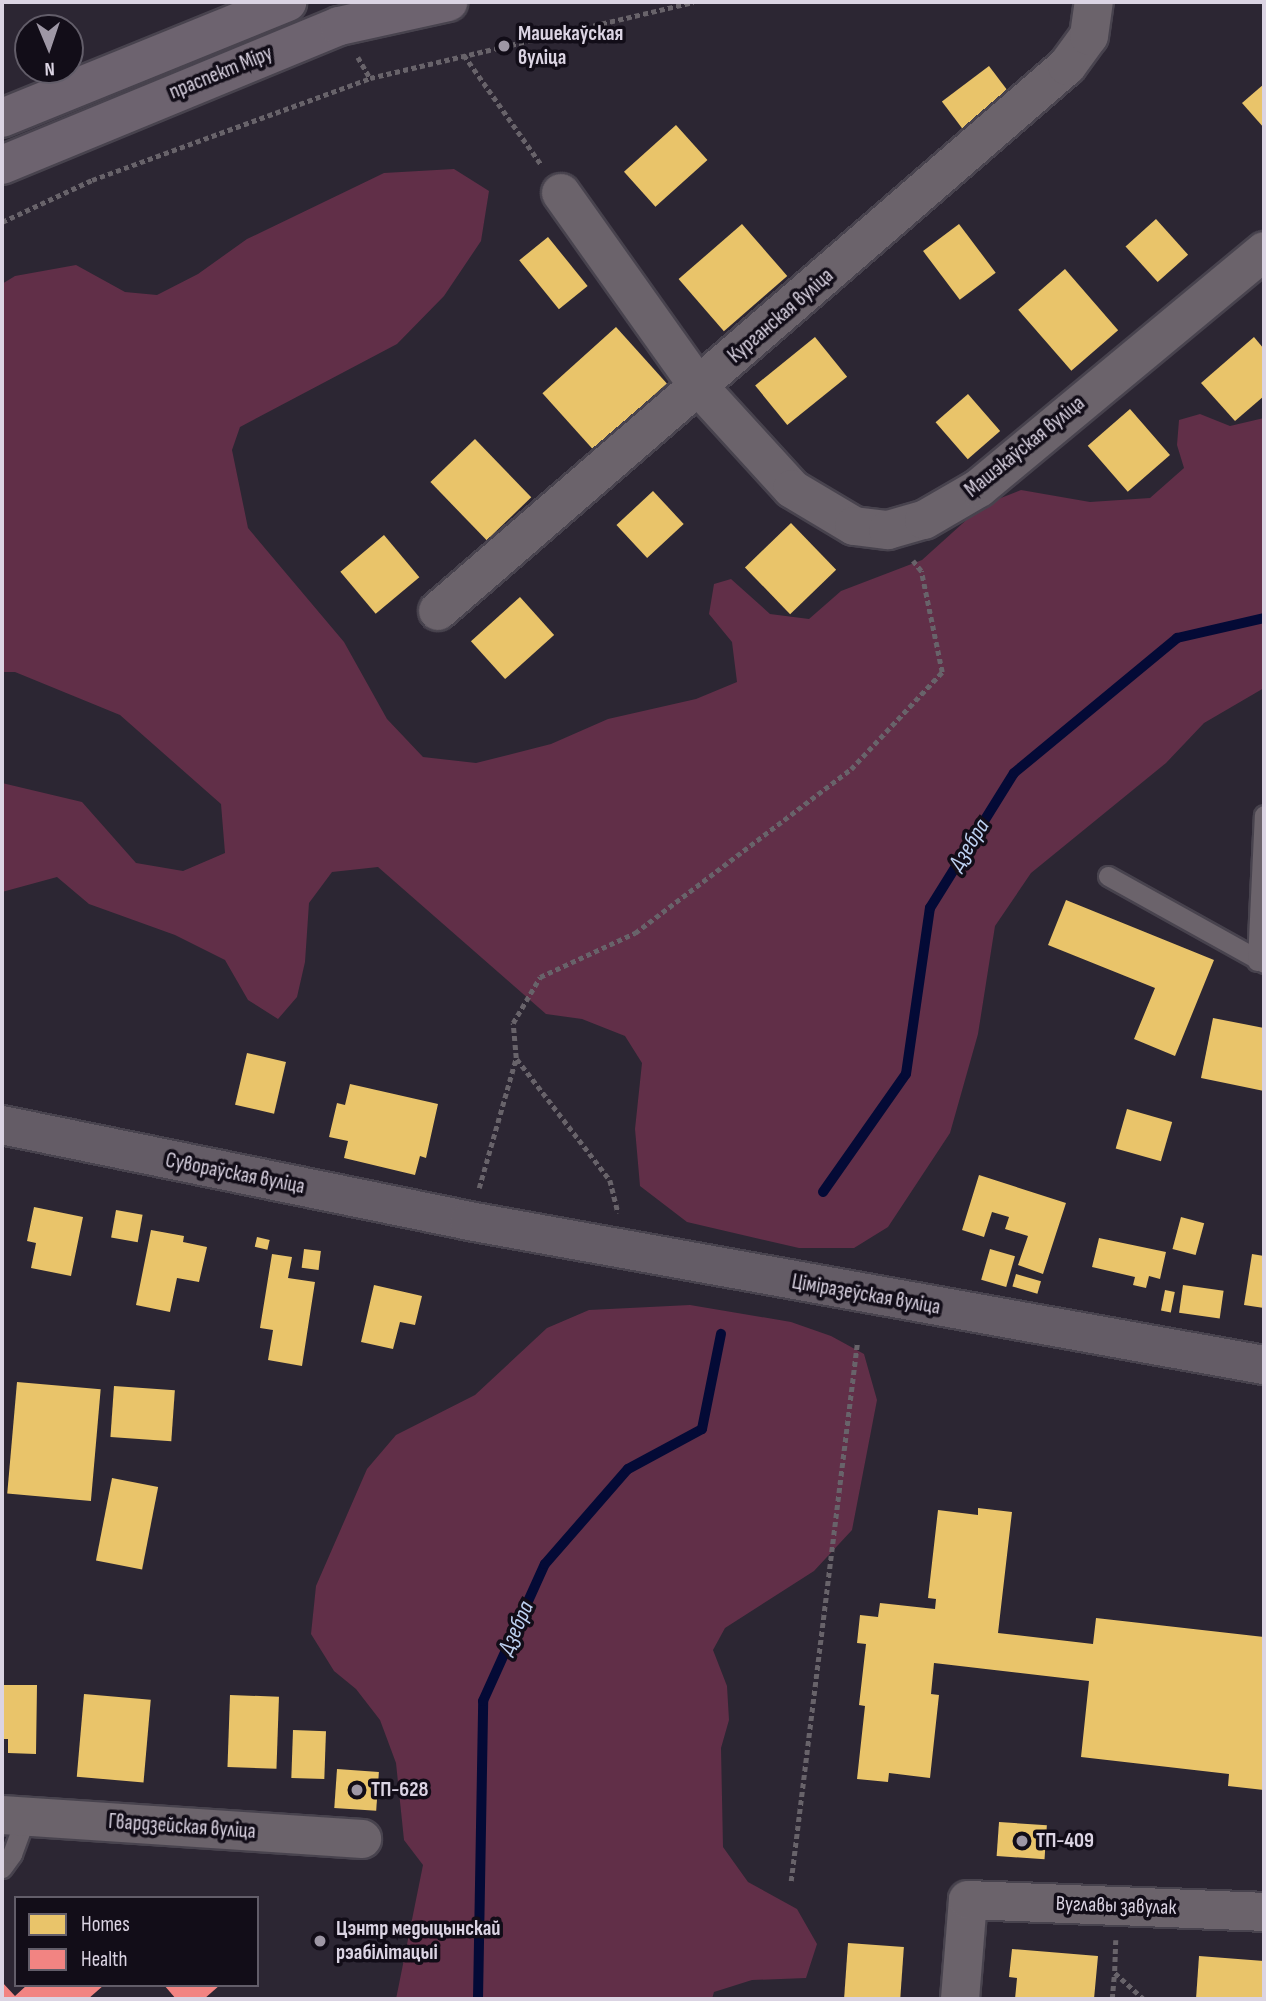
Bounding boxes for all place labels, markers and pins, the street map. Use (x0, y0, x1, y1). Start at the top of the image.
place label: Машекаўская вуліца (518, 21, 623, 71)
marker: Машекаўская вуліца (496, 38, 512, 54)
place label: ТП-628 (371, 1777, 428, 1803)
marker: ТП-628 (349, 1782, 365, 1798)
place label: ТП-409 (1036, 1828, 1094, 1854)
marker: ТП-409 (1014, 1833, 1030, 1849)
place label: Цэнтр медыцынскай рэабілітацыі (336, 1916, 501, 1966)
marker: Цэнтр медыцынскай рэабілітацыі (310, 1931, 330, 1951)

